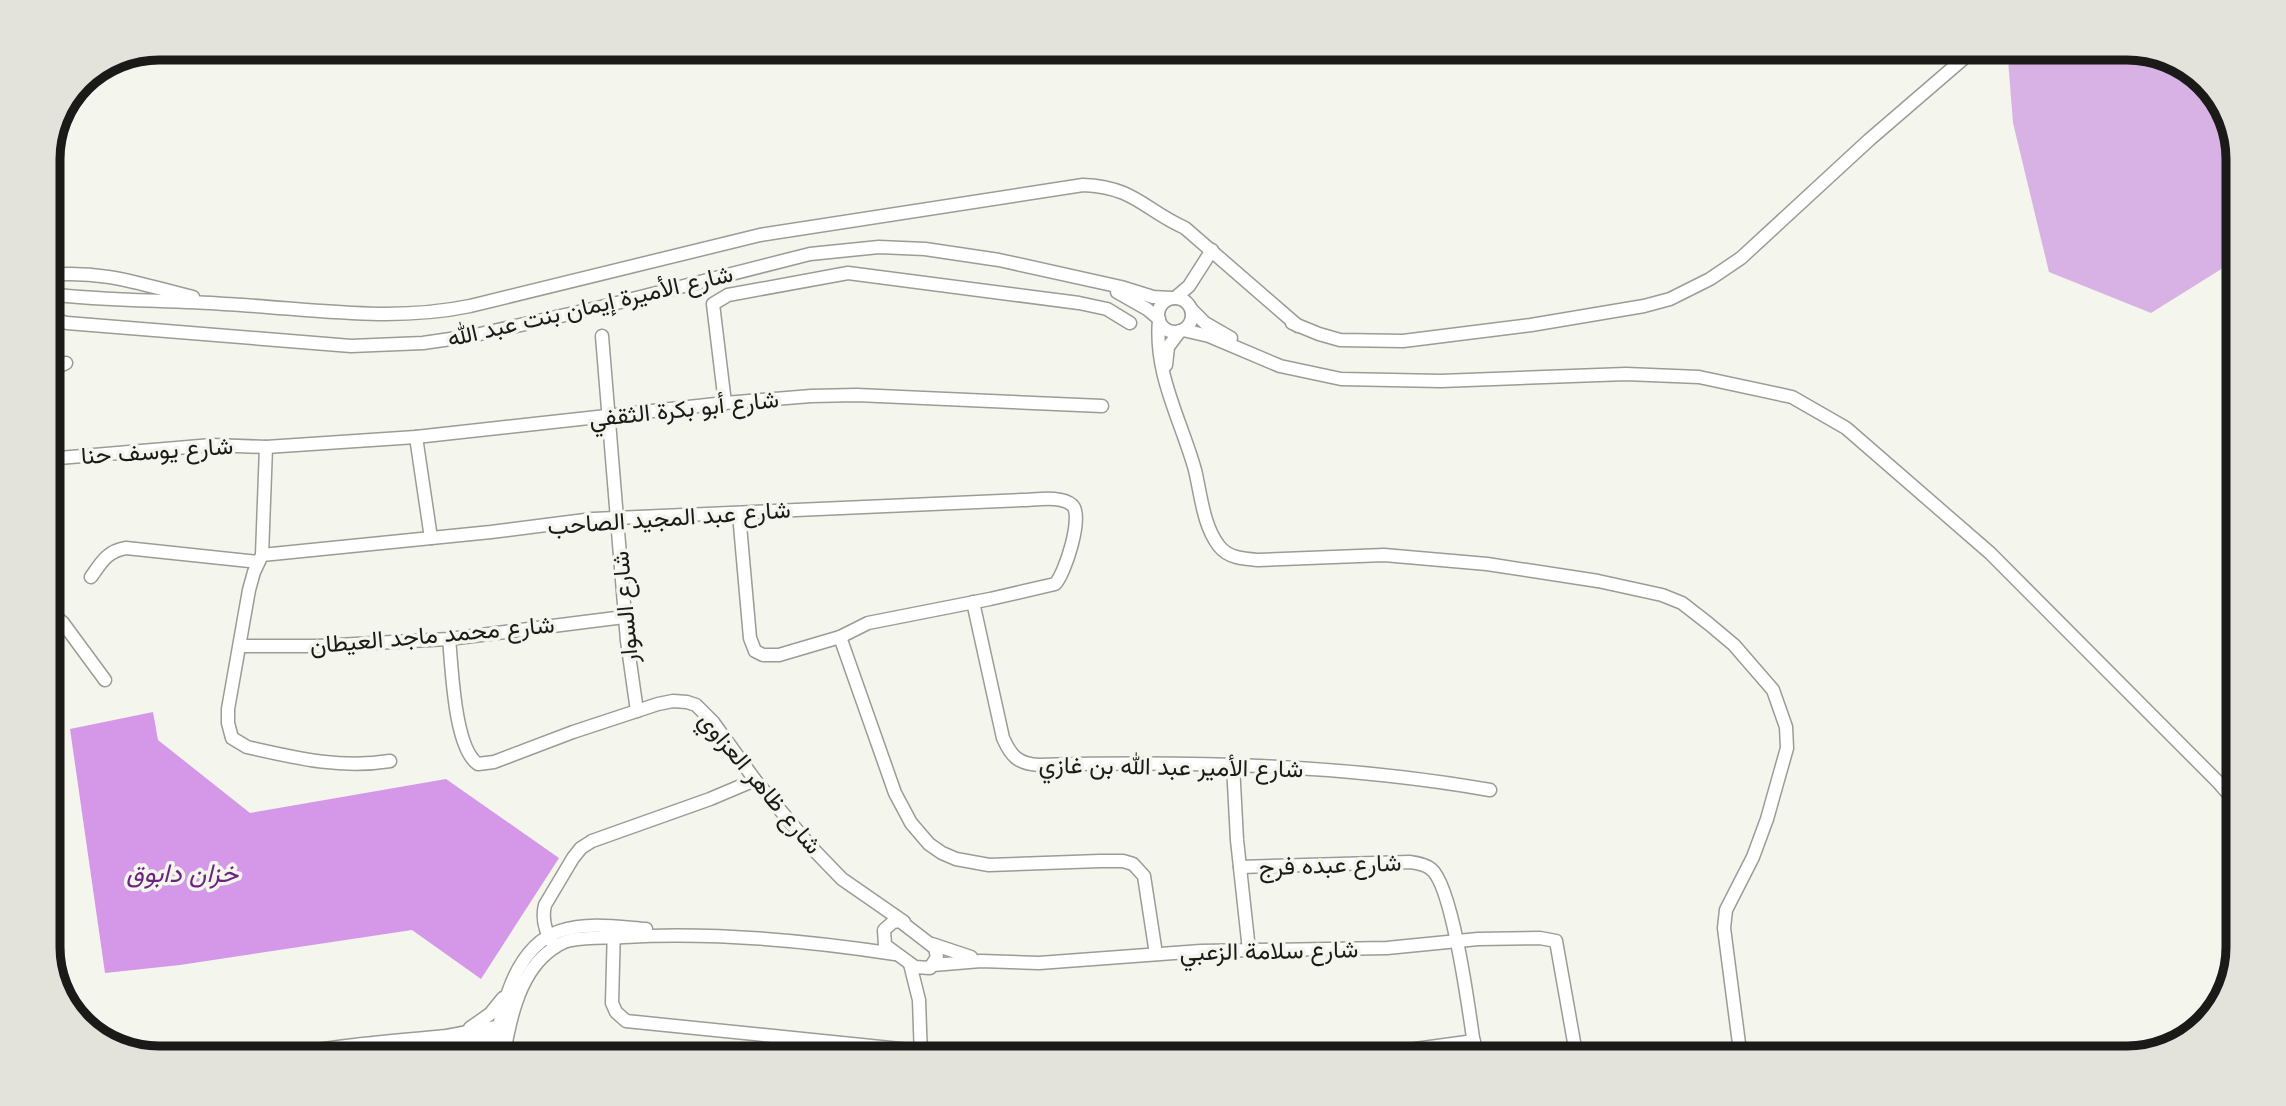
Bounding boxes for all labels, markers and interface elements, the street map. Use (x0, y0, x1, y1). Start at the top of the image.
street label: شارع الأميرة إيمان بنت عبد الله (444, 259, 736, 354)
street label: شارع أبو بكرة الثقفي (588, 385, 781, 438)
street label: شارع يوسف حنا (80, 432, 234, 472)
street label: شارع عبد المجيد الصاحب (546, 496, 792, 542)
street label: شارع السوار (606, 550, 646, 665)
street label: شارع محمد ماجد العيطان (308, 610, 556, 662)
street label: شارع ظاهر العزاوي (689, 706, 827, 863)
street label: شارع الأمير عبد الله بن غازي (1038, 751, 1304, 788)
street label: شارع عبده فرج (1258, 849, 1402, 883)
water label: خزان دابوق (126, 858, 240, 889)
street label: شارع سلامة الزعبي (1179, 935, 1359, 972)

